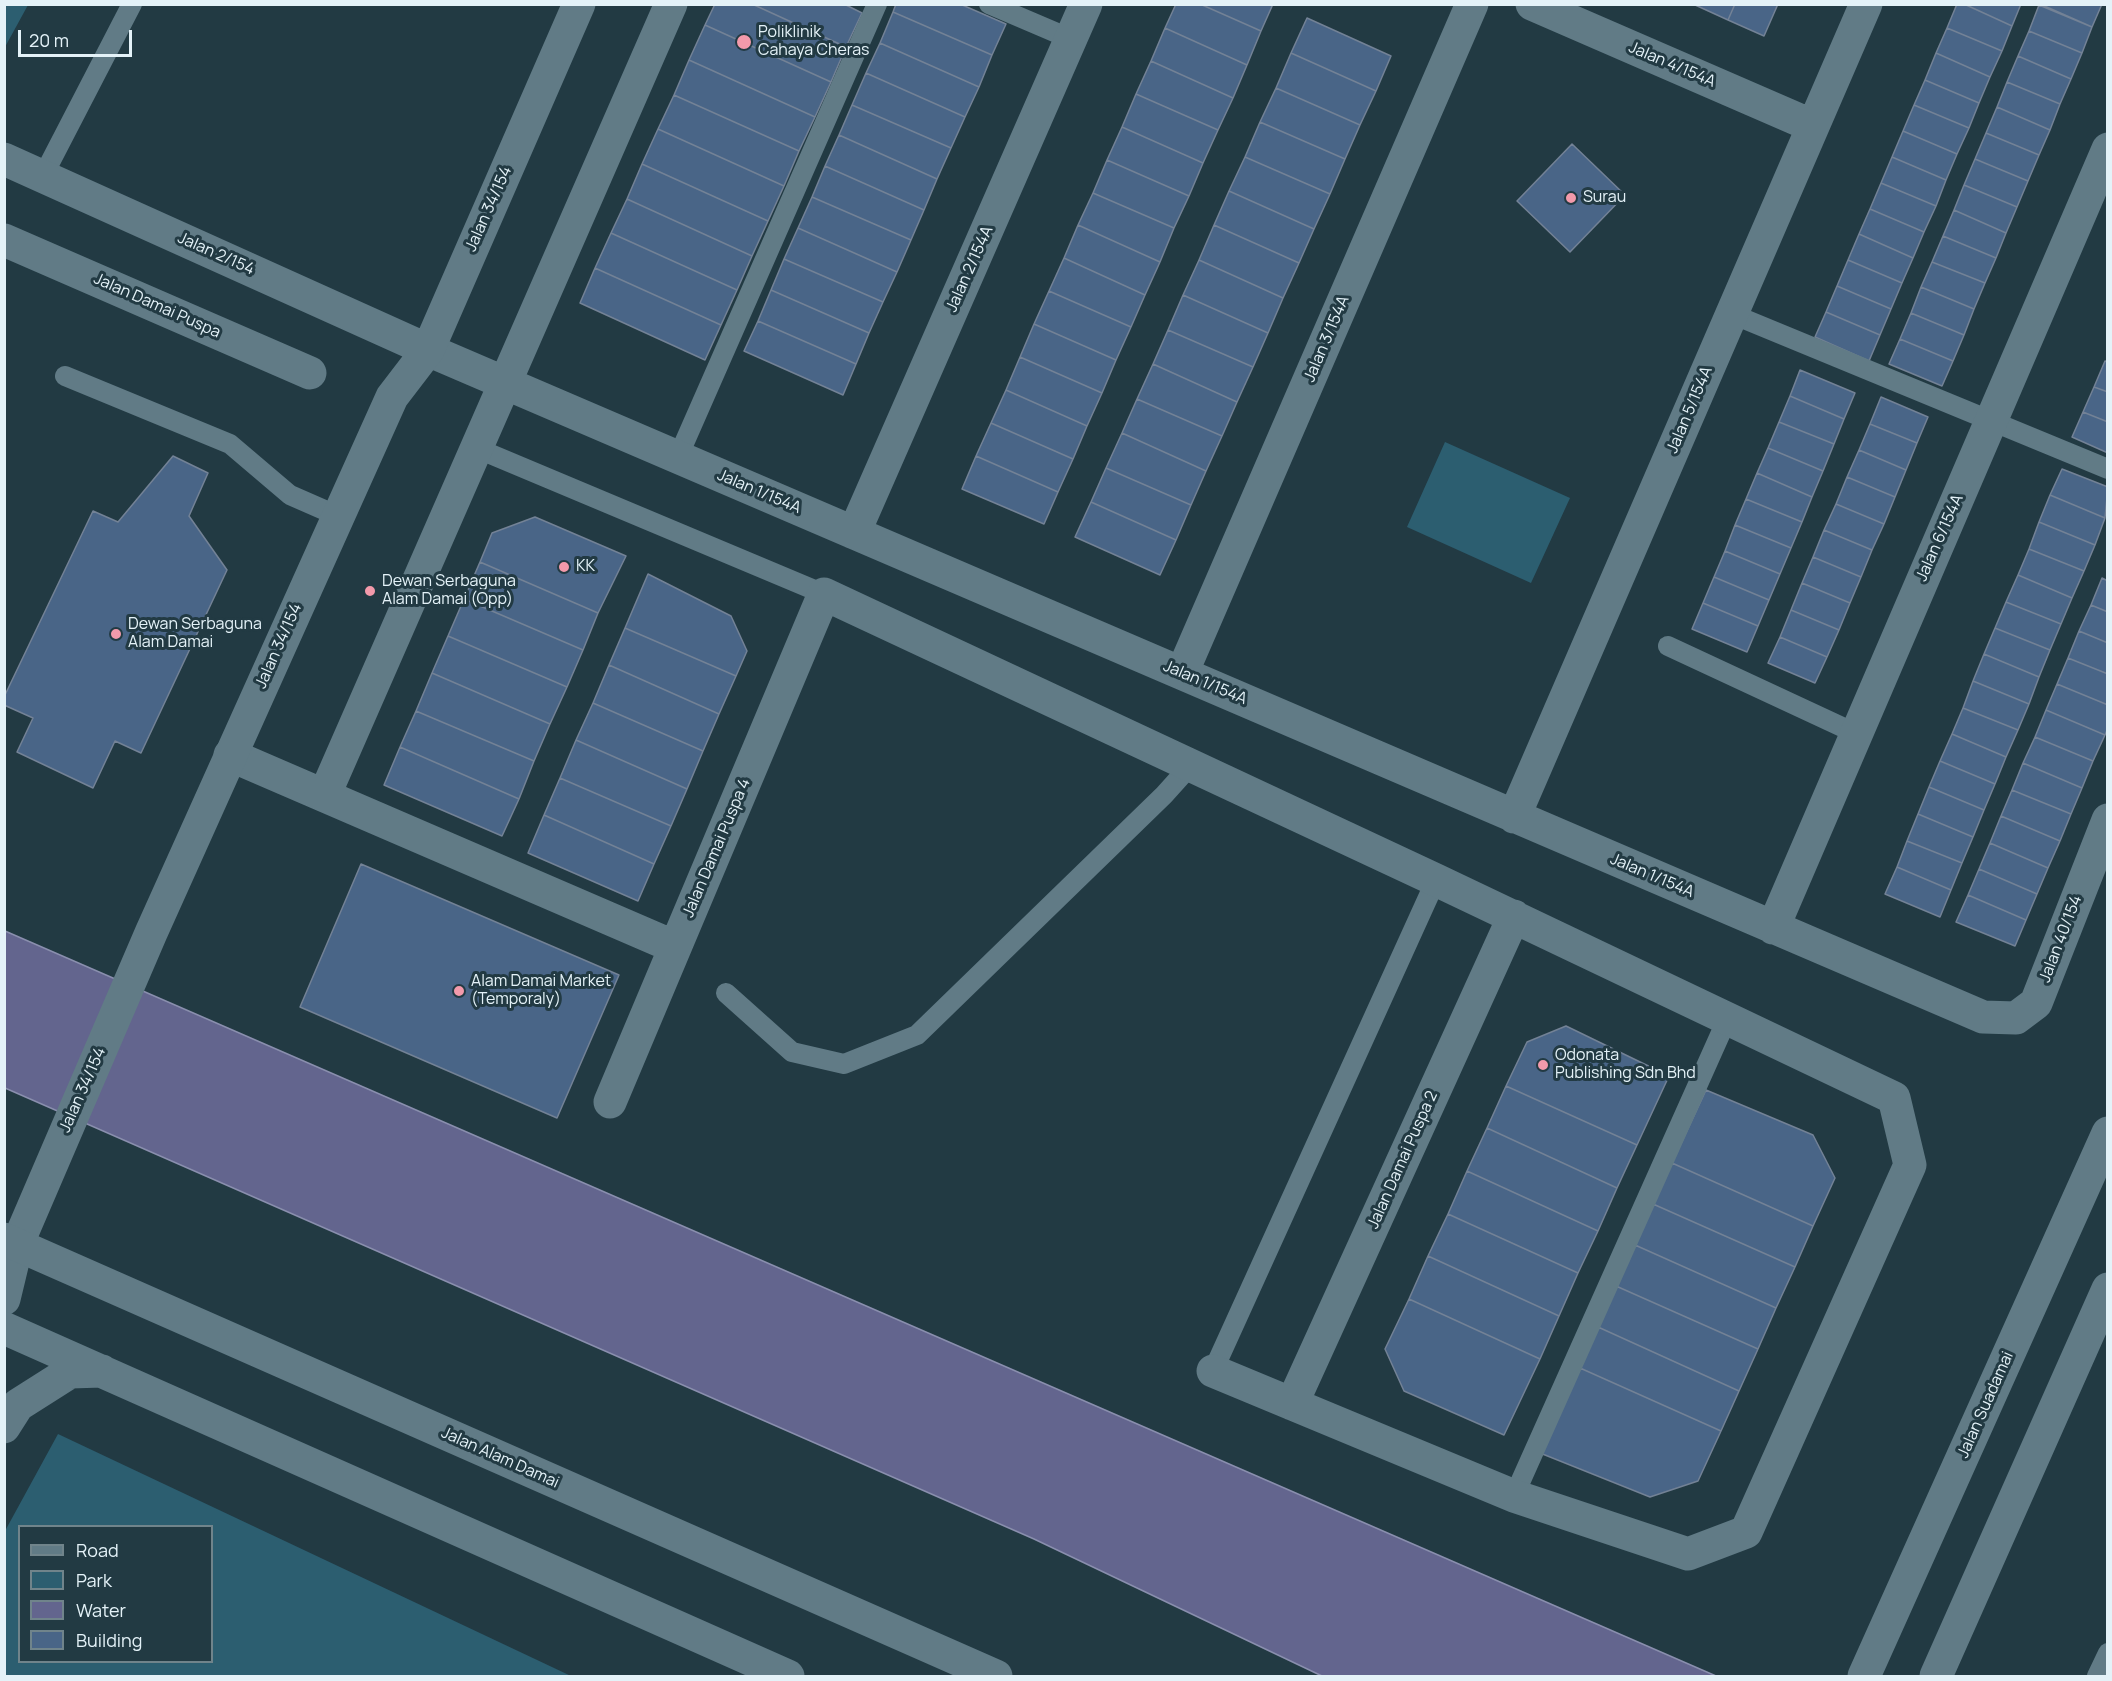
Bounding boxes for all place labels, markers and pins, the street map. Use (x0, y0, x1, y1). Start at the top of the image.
place label: Poliklinik Cahaya Cheras (758, 23, 869, 61)
marker: Poliklinik Cahaya Cheras (735, 33, 753, 51)
place label: Surau (1583, 188, 1626, 208)
marker: Surau (1564, 191, 1578, 205)
place label: KK (576, 557, 595, 577)
marker: KK (557, 560, 571, 574)
place label: Dewan Serbaguna Alam Damai (Opp) (382, 572, 516, 610)
marker: Dewan Serbaguna Alam Damai (Opp) (363, 584, 377, 598)
place label: Dewan Serbaguna Alam Damai (128, 615, 262, 653)
marker: Dewan Serbaguna Alam Damai (109, 627, 123, 641)
place label: Alam Damai Market (Temporaly) (471, 972, 611, 1010)
marker: Alam Damai Market (Temporaly) (452, 984, 466, 998)
place label: Odonata Publishing Sdn Bhd (1555, 1046, 1696, 1084)
marker: Odonata Publishing Sdn Bhd (1536, 1058, 1550, 1072)

